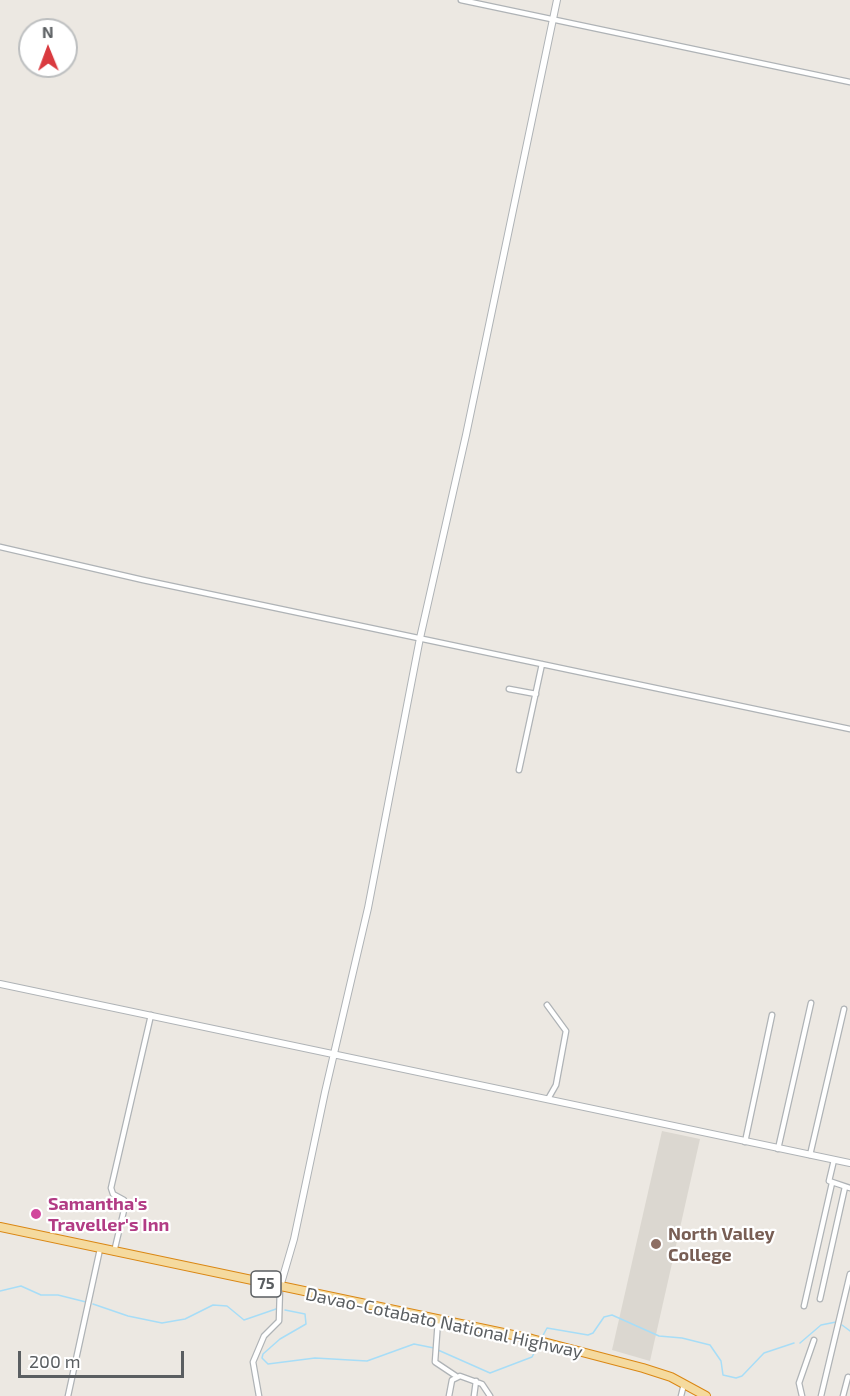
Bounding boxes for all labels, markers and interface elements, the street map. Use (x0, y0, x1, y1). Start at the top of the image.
north arrow (18, 18, 78, 78)
text: N (42, 22, 54, 41)
place label: Samantha's Traveller's Inn (48, 1193, 169, 1236)
marker: Samantha's Traveller's Inn (29, 1207, 43, 1221)
place label: North Valley College (668, 1223, 775, 1266)
marker: North Valley College (649, 1237, 663, 1251)
road number: 75 (251, 1271, 281, 1297)
street label: Davao-Cotabato National Highway (303, 1283, 585, 1363)
scale bar (21, 1339, 188, 1377)
text: 200 m (29, 1350, 81, 1372)

